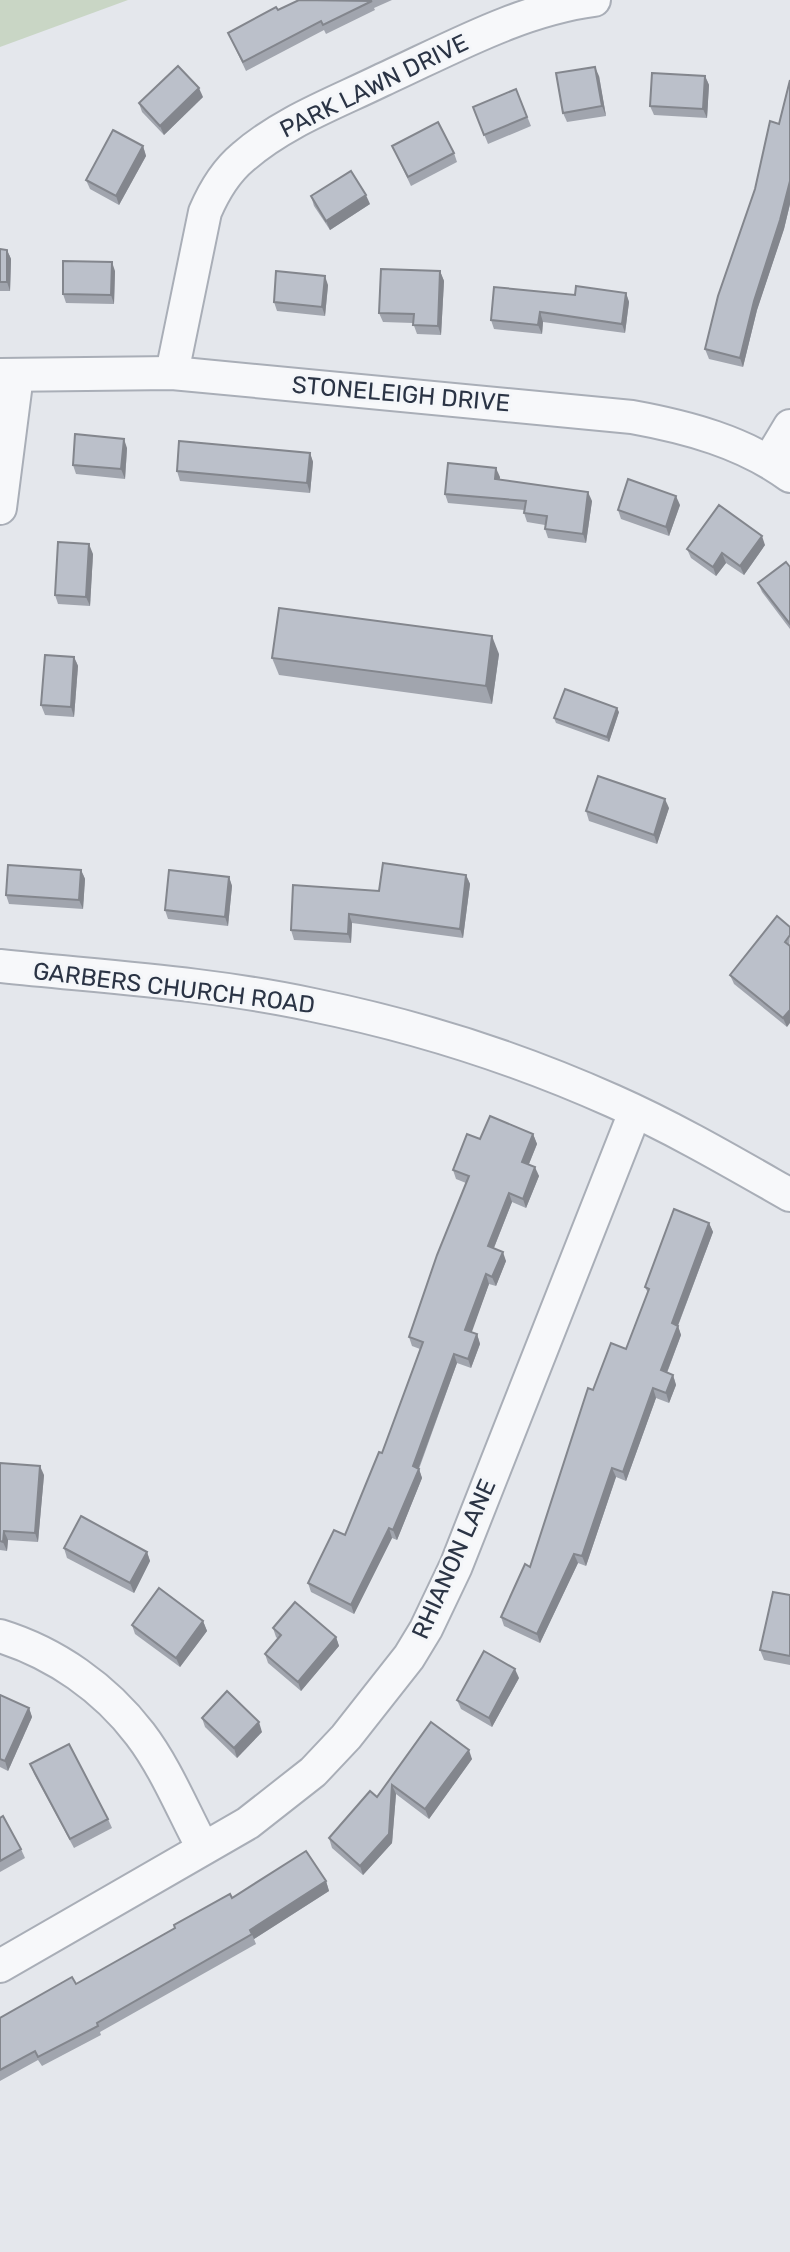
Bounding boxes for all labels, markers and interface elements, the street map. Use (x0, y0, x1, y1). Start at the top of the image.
street label: PARK LAWN DRIVE (275, 28, 473, 144)
street label: STONELEIGH DRIVE (291, 371, 511, 417)
street label: GARBERS CHURCH ROAD (31, 957, 317, 1019)
street label: RHIANON LANE (406, 1475, 502, 1643)

